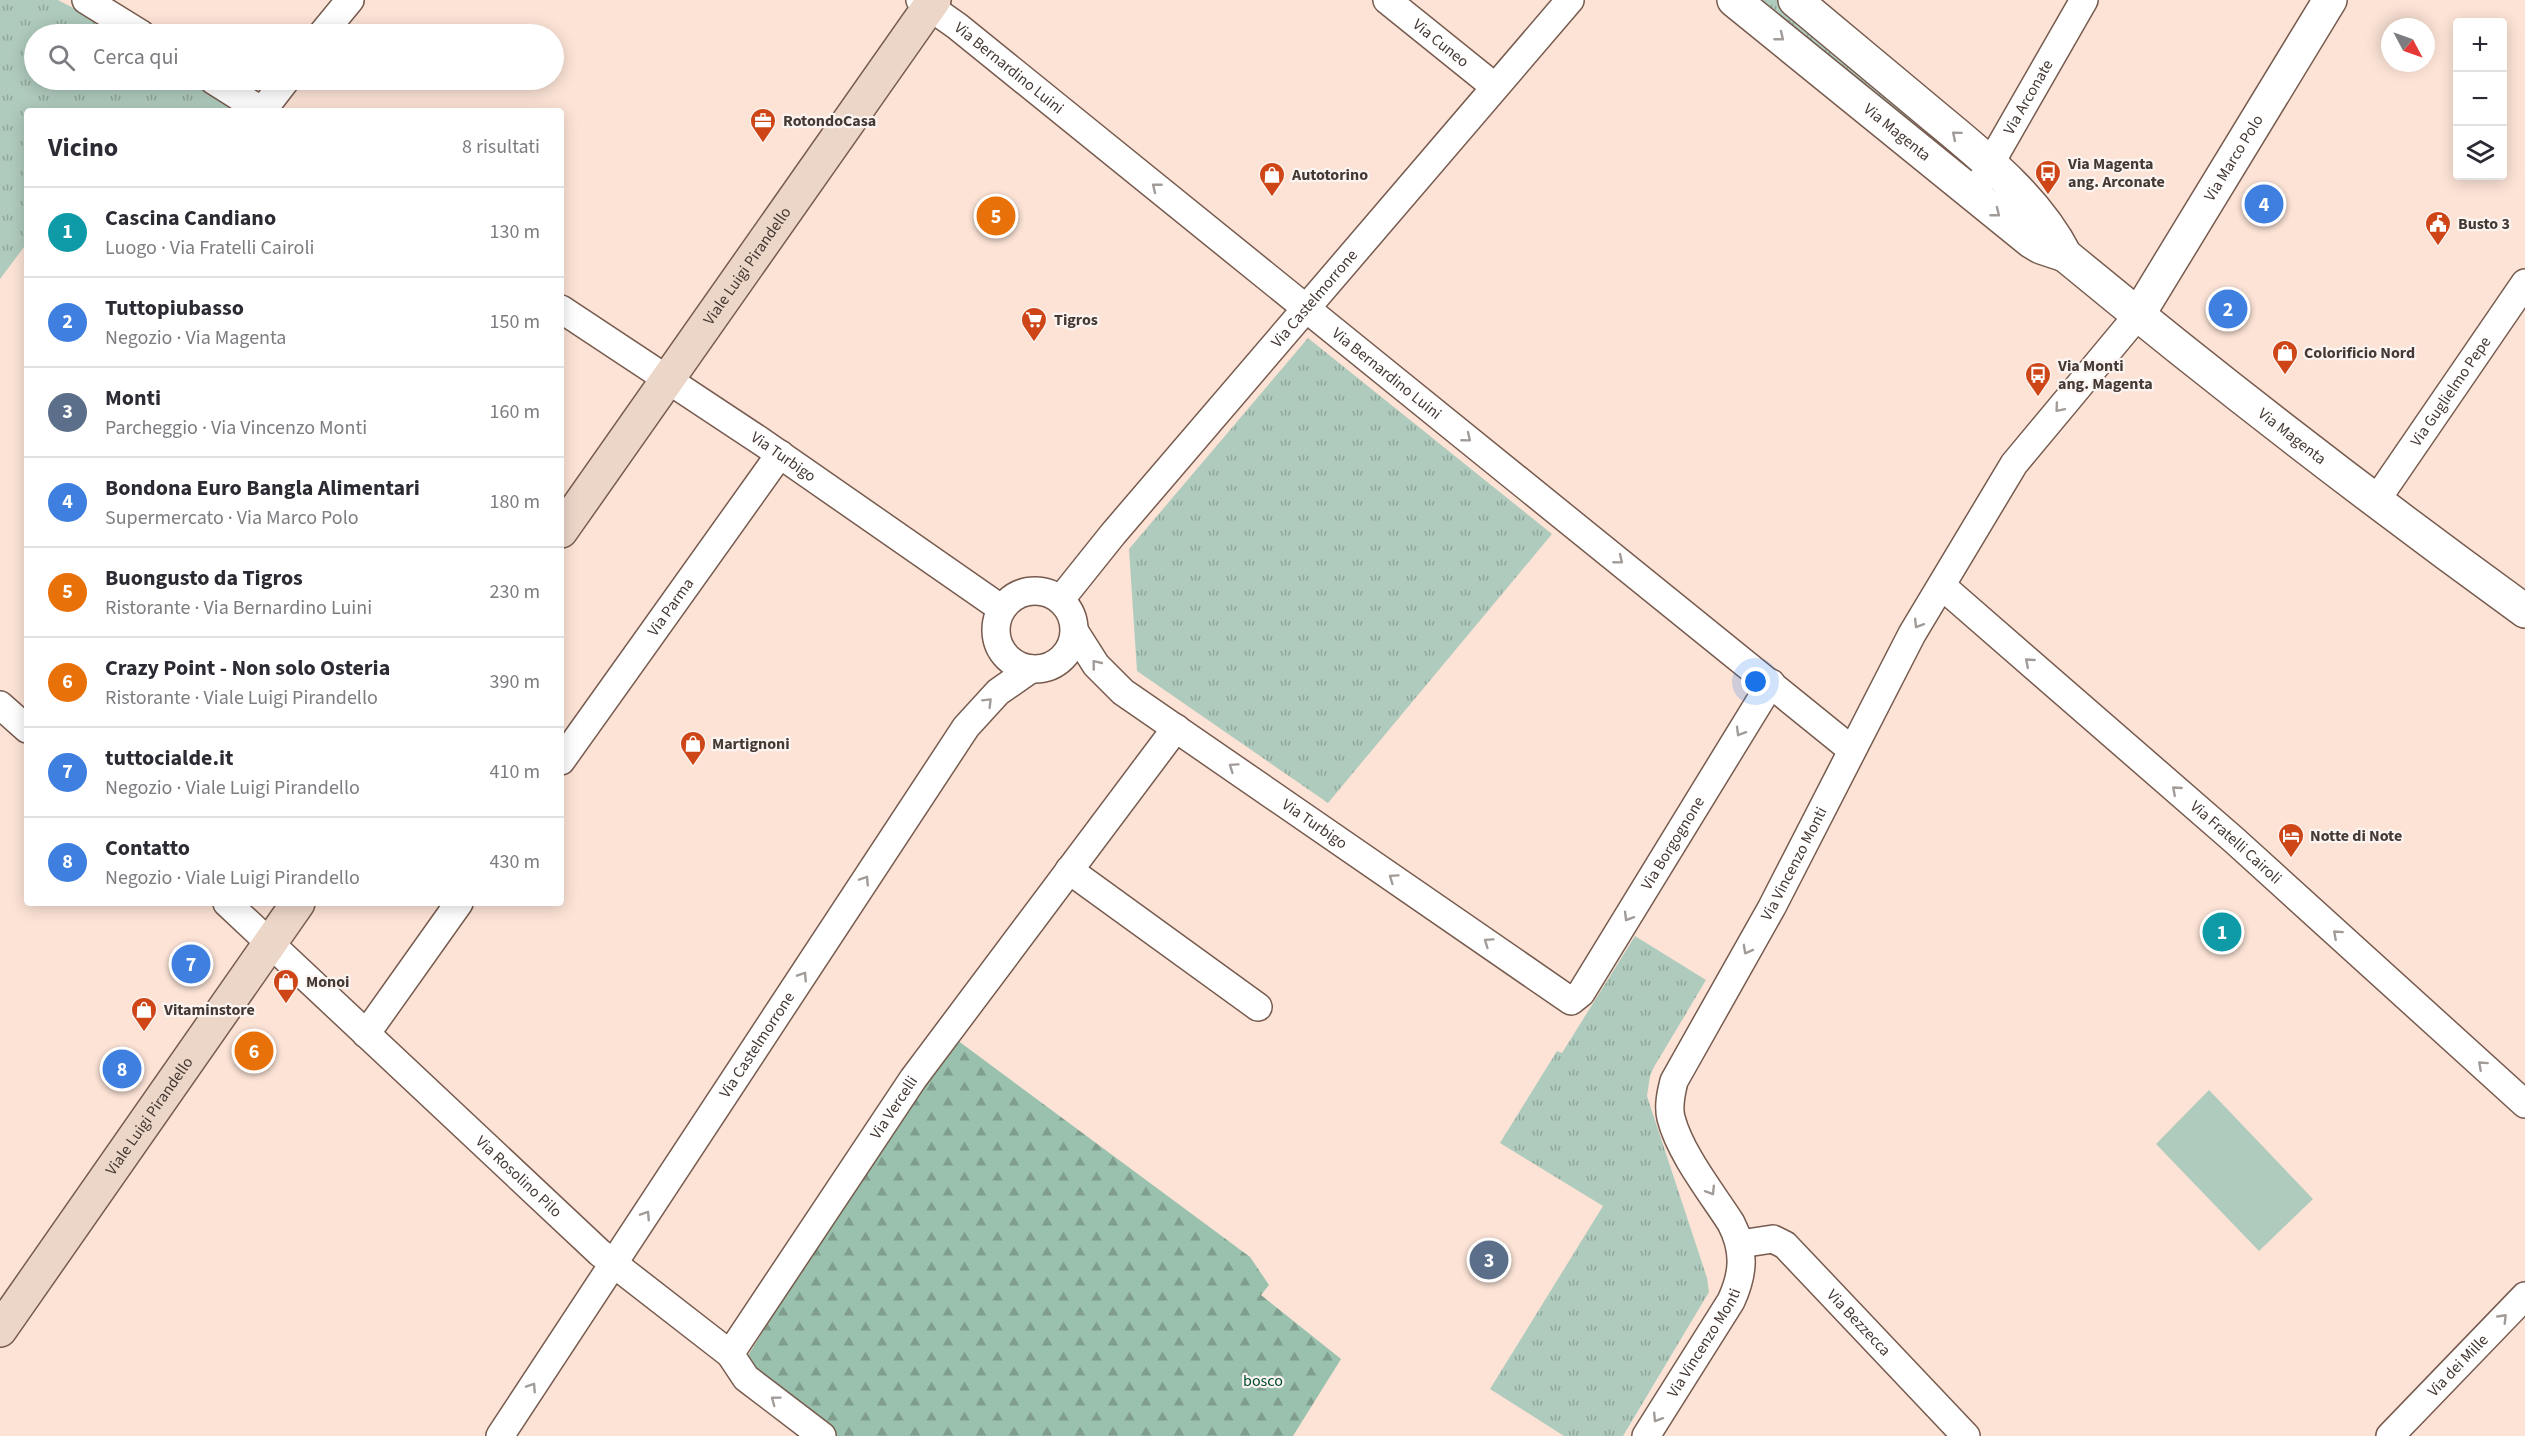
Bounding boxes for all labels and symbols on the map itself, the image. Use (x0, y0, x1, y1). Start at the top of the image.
street label: Via Cuneo (1408, 14, 1474, 73)
street label: Via Bernardino Luini (949, 17, 1068, 119)
north arrow (2381, 18, 2435, 72)
one-way arrow (1773, 30, 1784, 41)
street label: Via Arconate (1998, 56, 2058, 139)
street label: Via Magenta (1859, 98, 1935, 166)
office icon: RotondoCasa (748, 106, 778, 144)
place label: RotondoCasa (783, 110, 876, 132)
street label: Via Marco Polo (2199, 110, 2269, 205)
one-way arrow (1952, 131, 1963, 142)
place label: Via Magenta ang. Arconate (2067, 153, 2165, 193)
bus stop icon: Via Magenta ang. Arconate (2033, 158, 2063, 196)
shop icon: Autotorino (1257, 160, 1287, 198)
place label: Autotorino (1291, 164, 1368, 186)
pin: 4 (2244, 182, 2284, 226)
one-way arrow (1151, 184, 1162, 195)
pin: 5 (976, 194, 1016, 238)
street label: Viale Luigi Pirandello (698, 202, 796, 329)
one-way arrow (1989, 205, 2000, 216)
public building icon: Busto 3 (2423, 209, 2453, 247)
place label: Busto 3 (2458, 213, 2510, 235)
street label: Via Castelmorrone (1266, 245, 1363, 352)
pin: 2 (2208, 286, 2248, 332)
supermarket icon: Tigros (1019, 305, 1049, 343)
place label: Tigros (1054, 309, 1098, 331)
street label: Via Bernardino Luini (1327, 323, 1446, 425)
street label: Via Guglielmo Pepe (2405, 332, 2496, 451)
shop icon: Colorificio Nord (2270, 338, 2300, 376)
place label: Colorificio Nord (2304, 342, 2415, 364)
place label: Via Monti ang. Magenta (2057, 355, 2153, 395)
bus stop icon: Via Monti ang. Magenta (2023, 360, 2053, 398)
one-way arrow (2055, 401, 2066, 412)
street label: Via Magenta (2253, 403, 2331, 470)
street label: Via Turbigo (746, 426, 820, 487)
one-way arrow (1460, 430, 1471, 441)
one-way arrow (1612, 553, 1623, 564)
street label: Via Parma (642, 574, 699, 641)
one-way arrow (1915, 617, 1926, 628)
one-way arrow (2026, 658, 2036, 669)
one-way arrow (1093, 660, 1104, 671)
your location (1741, 667, 1770, 696)
one-way arrow (981, 698, 992, 709)
one-way arrow (1735, 726, 1747, 736)
shop icon: Martignoni (678, 729, 708, 767)
place label: Martignoni (712, 733, 790, 755)
one-way arrow (1228, 763, 1239, 774)
one-way arrow (2172, 786, 2183, 797)
street label: Via Borgognone (1636, 792, 1710, 894)
street label: Via Turbigo (1277, 794, 1352, 854)
street label: Via Fratelli Cairoli (2185, 796, 2287, 889)
street label: Via Vincenzo Monti (1756, 803, 1832, 925)
hotel icon: Notte di Note (2276, 821, 2306, 859)
place label: Notte di Note (2310, 825, 2402, 847)
one-way arrow (1389, 874, 1400, 885)
one-way arrow (858, 876, 870, 886)
pin: 1 (2202, 910, 2242, 954)
one-way arrow (1623, 911, 1635, 921)
one-way arrow (2333, 930, 2344, 941)
one-way arrow (1483, 939, 1494, 950)
pin: 7 (172, 942, 210, 986)
one-way arrow (1743, 944, 1754, 955)
shop icon: Monoi (271, 967, 301, 1005)
place label: Monoi (306, 971, 350, 993)
one-way arrow (796, 972, 807, 983)
street label: Via Castelmorrone (714, 988, 800, 1102)
shop icon: Vitaminstore (129, 995, 159, 1033)
place label: Vitaminstore (163, 999, 255, 1021)
pin: 6 (234, 1028, 274, 1074)
pin: 8 (102, 1046, 142, 1092)
street label: Viale Luigi Pirandello (100, 1052, 198, 1180)
one-way arrow (2478, 1061, 2488, 1072)
street label: Via Vercelli (865, 1072, 923, 1144)
street label: Via Rosolino Pilo (471, 1131, 567, 1223)
one-way arrow (1704, 1184, 1715, 1195)
one-way arrow (639, 1211, 650, 1222)
pin: 3 (1470, 1238, 1508, 1282)
street label: Via Vincenzo Monti (1662, 1285, 1746, 1402)
street label: Via Bezzecca (1822, 1285, 1896, 1361)
one-way arrow (2496, 1315, 2507, 1325)
street label: Via dei Mille (2423, 1329, 2493, 1402)
park label: bosco (1243, 1370, 1283, 1392)
one-way arrow (525, 1383, 536, 1394)
one-way arrow (771, 1397, 782, 1408)
one-way arrow (1653, 1411, 1664, 1422)

